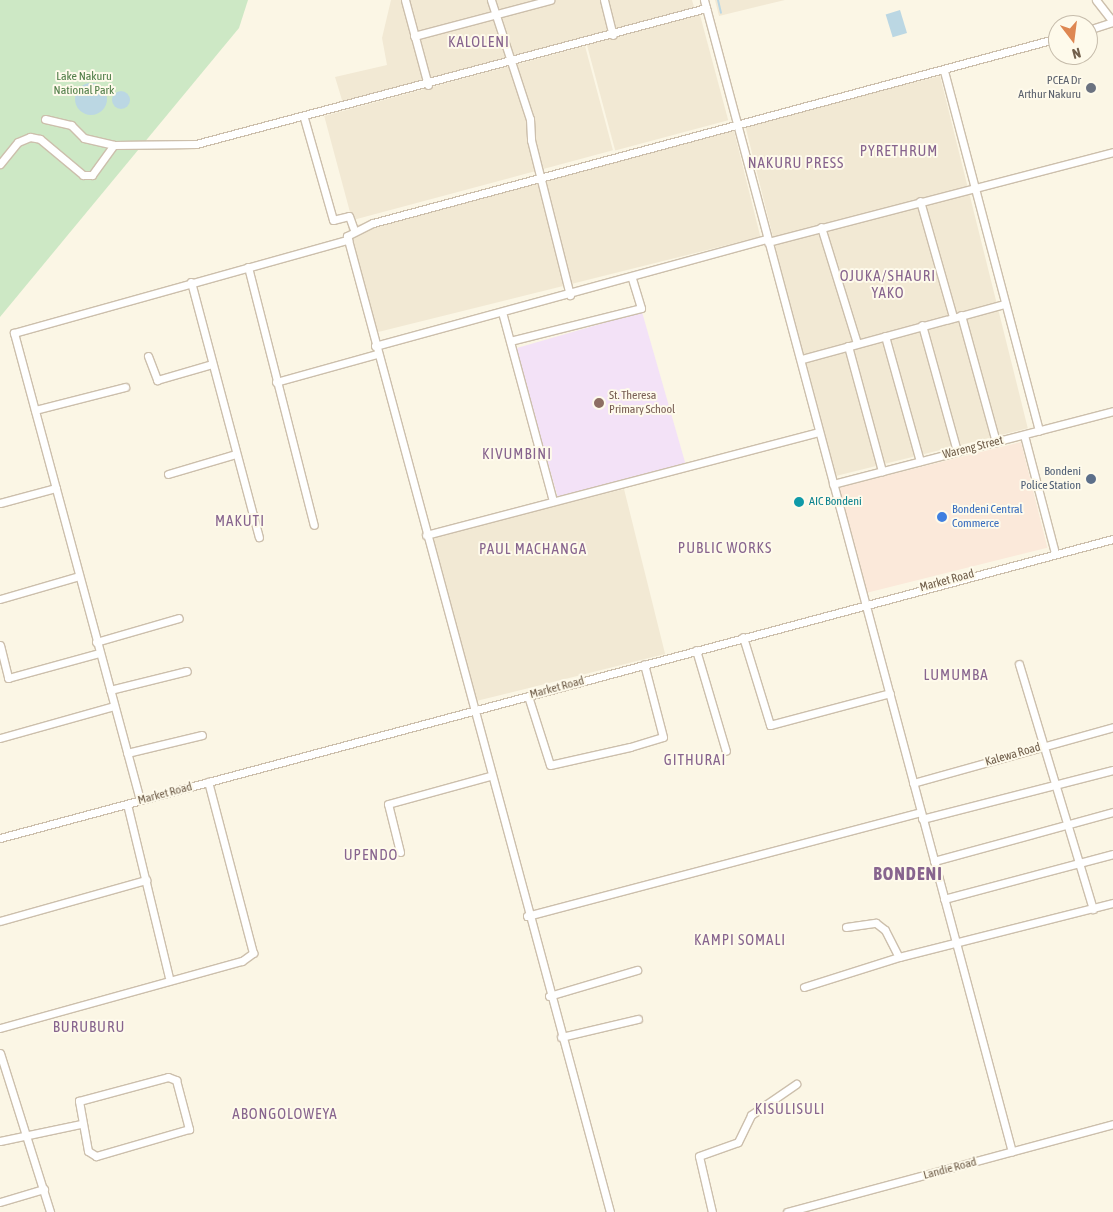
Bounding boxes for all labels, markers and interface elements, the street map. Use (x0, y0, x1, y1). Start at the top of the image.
north arrow (1048, 15, 1098, 65)
district label: KALOLENI (447, 33, 511, 51)
text: N (1071, 45, 1083, 62)
park label: Lake Nakuru National Park (54, 70, 114, 98)
place label: PCEA Dr Arthur Nakuru (1018, 74, 1081, 102)
marker: PCEA Dr Arthur Nakuru (1085, 82, 1097, 94)
district label: PYRETHRUM (859, 142, 939, 160)
district label: NAKURU PRESS (746, 154, 846, 172)
district label: OJUKA/SHAURI YAKO (838, 266, 938, 301)
place label: St. Theresa Primary School (609, 389, 675, 417)
marker: St. Theresa Primary School (593, 397, 605, 409)
street label: Wareng Street (941, 434, 1005, 462)
district label: KIVUMBINI (481, 445, 553, 463)
place label: Bondeni Police Station (1020, 465, 1081, 493)
marker: Bondeni Police Station (1085, 473, 1097, 485)
place label: AIC Bondeni (809, 495, 862, 509)
marker: AIC Bondeni (793, 496, 805, 508)
place label: Bondeni Central Commerce (952, 503, 1023, 531)
marker: Bondeni Central Commerce (936, 511, 948, 523)
district label: MAKUTI (214, 512, 266, 530)
district label: PUBLIC WORKS (676, 539, 774, 557)
district label: PAUL MACHANGA (477, 540, 589, 558)
street label: Market Road (918, 567, 976, 595)
district label: LUMUMBA (923, 666, 989, 684)
street label: Market Road (528, 674, 586, 702)
street label: Kalewa Road (984, 740, 1042, 770)
district label: GITHURAI (663, 751, 727, 769)
street label: Market Road (136, 780, 194, 808)
district label: UPENDO (343, 846, 399, 864)
district label: BONDENI (872, 863, 944, 885)
district label: KAMPI SOMALI (692, 931, 788, 949)
district label: BURUBURU (52, 1018, 126, 1036)
district label: KISULISULI (753, 1100, 827, 1118)
district label: ABONGOLOWEYA (231, 1105, 339, 1123)
street label: Landie Road (922, 1155, 978, 1183)

